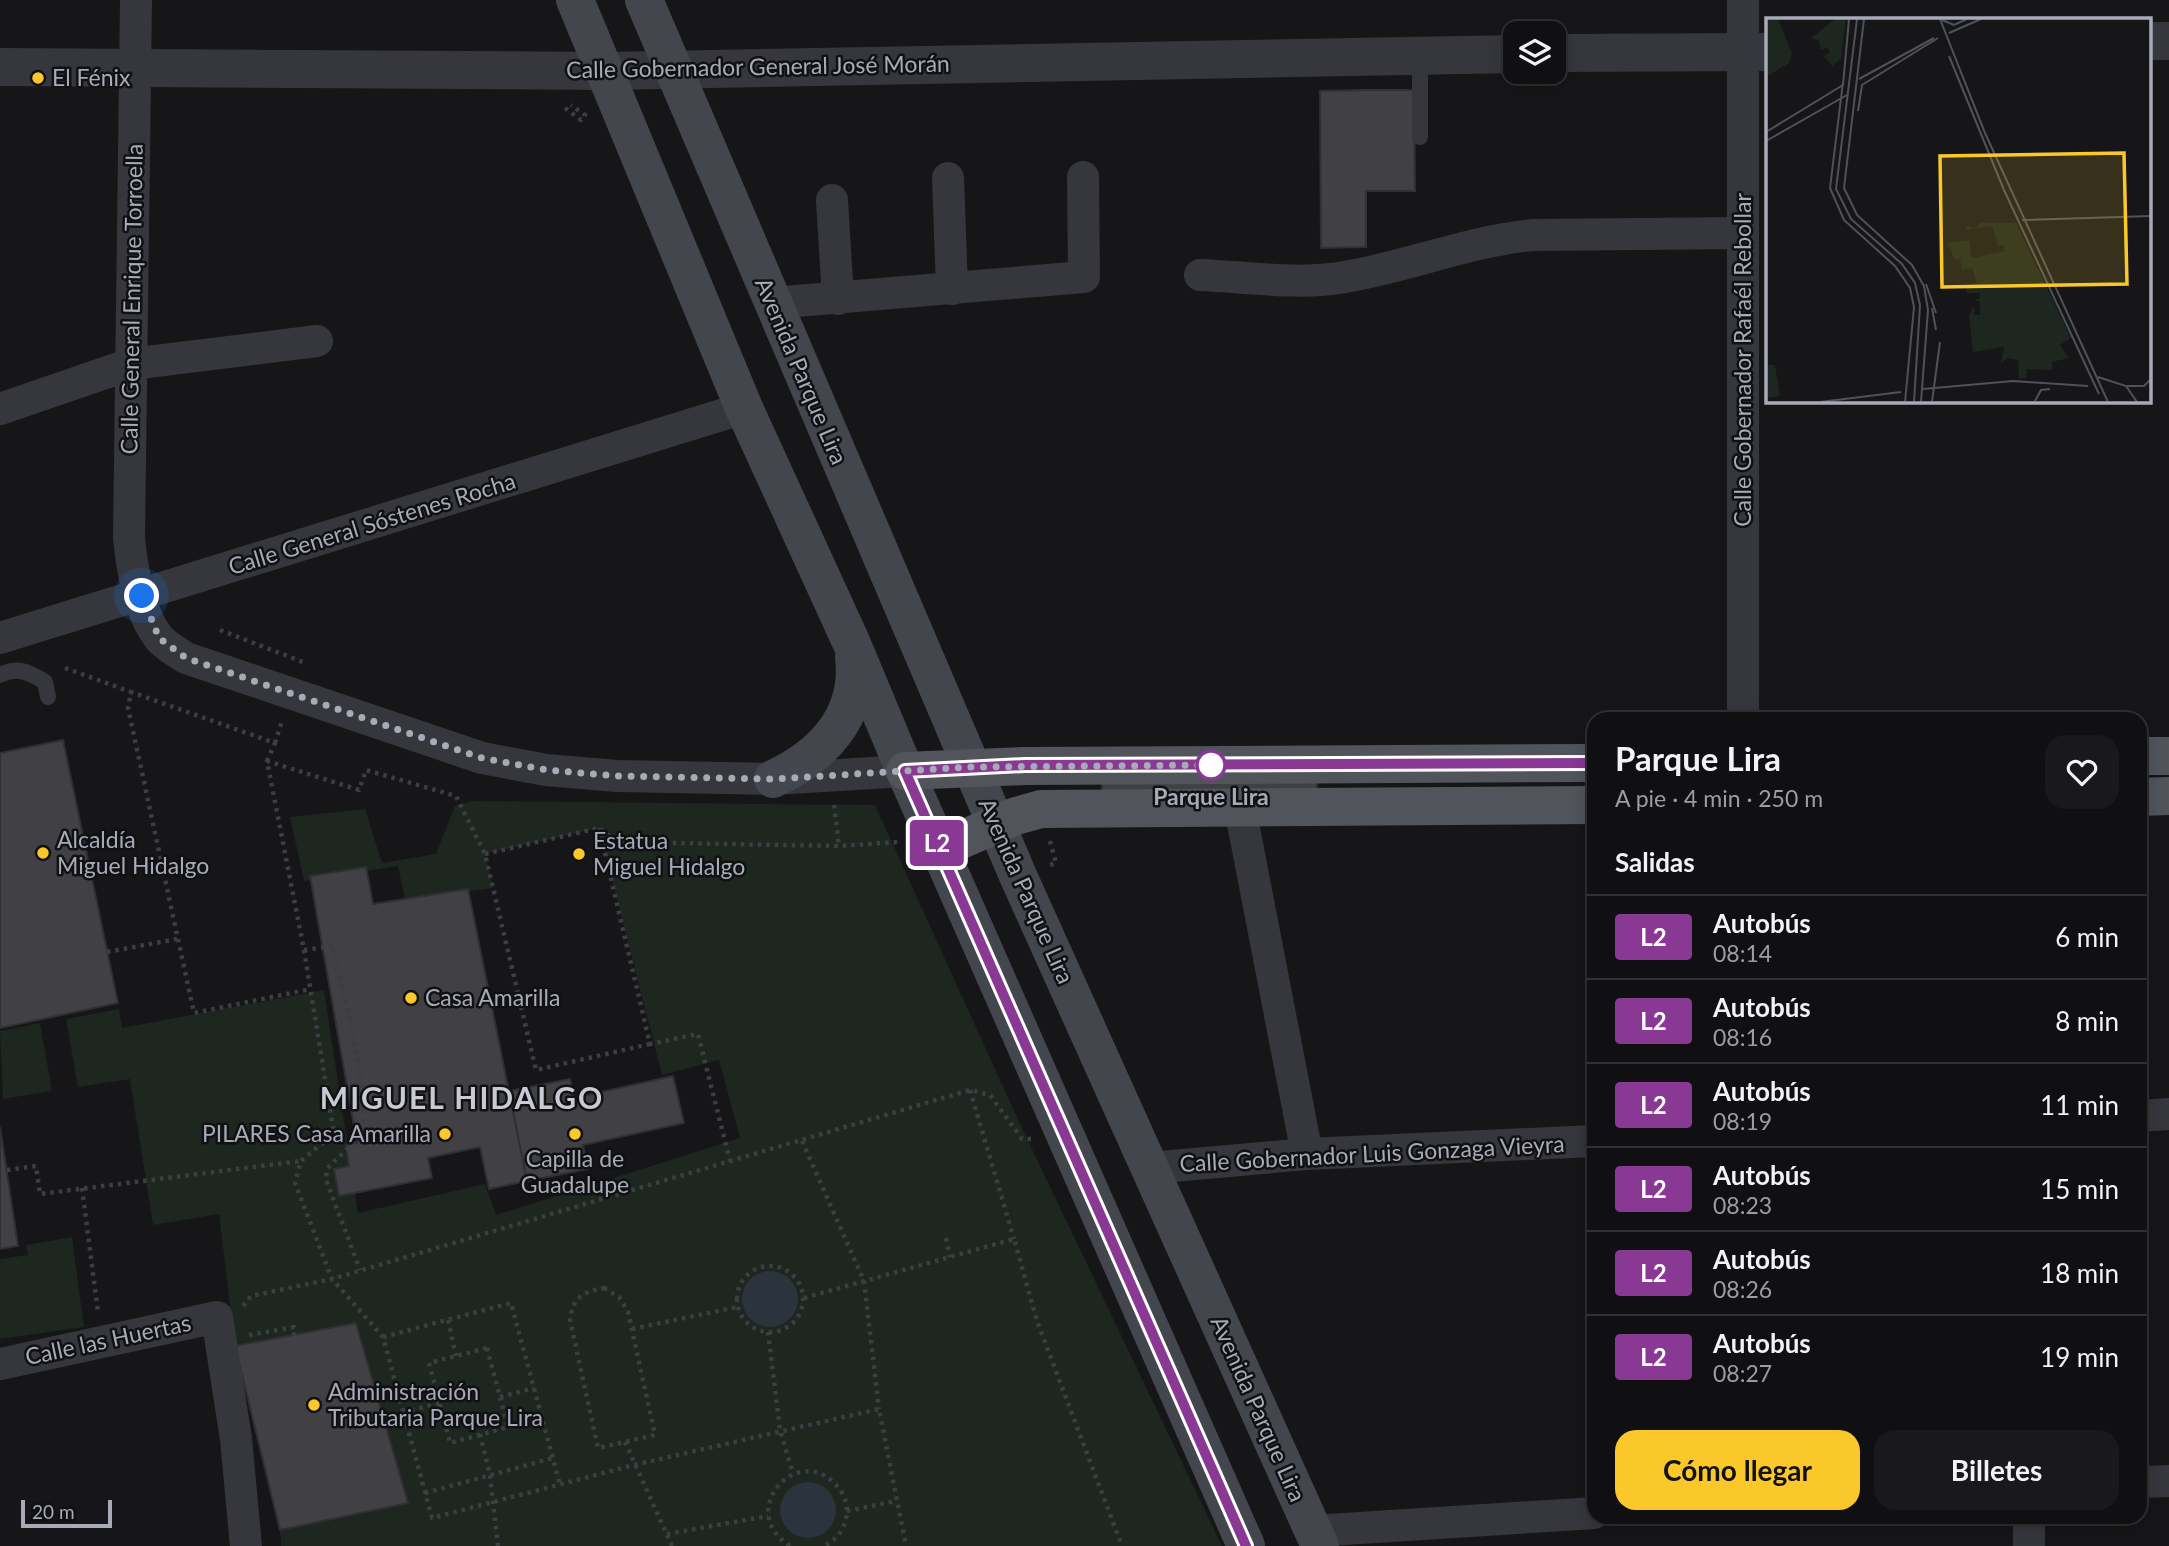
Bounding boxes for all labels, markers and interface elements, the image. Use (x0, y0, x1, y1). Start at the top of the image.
inset map (1766, 18, 2152, 402)
map controls (1503, 21, 1566, 84)
button: layers (1503, 21, 1566, 84)
street label: Calle Gobernador General José Morán (566, 49, 950, 83)
place label: El Fénix (52, 63, 131, 91)
marker: El Fénix (30, 70, 46, 86)
street label: Calle General Enrique Torroella (114, 143, 148, 455)
street label: Calle Gobernador Rafaél Rebollar (1728, 193, 1756, 527)
street label: Avenida Parque Lira (750, 273, 854, 468)
street label: Calle General Sóstenes Rocha (225, 466, 519, 580)
your location (124, 578, 159, 613)
button: heart (2045, 735, 2119, 809)
text: Parque Lira (1615, 738, 1781, 778)
marker: Parque Lira (1196, 750, 1226, 780)
place label: Parque Lira (1153, 782, 1269, 810)
text: A pie · 4 min · 250 m (1615, 784, 1823, 812)
street label: Avenida Parque Lira (973, 793, 1080, 988)
line badge: L2 (906, 820, 968, 866)
place label: Alcaldía Miguel Hidalgo (57, 825, 209, 879)
place label: Estatua Miguel Hidalgo (593, 826, 745, 880)
text: L2 (924, 828, 950, 857)
marker: Alcaldía Miguel Hidalgo (35, 845, 51, 861)
marker: Estatua Miguel Hidalgo (571, 846, 587, 862)
text: Salidas (1615, 846, 1695, 878)
text: Autobús (1713, 907, 1811, 939)
text: 6 min (2055, 921, 2119, 953)
text: L2 (1640, 922, 1667, 951)
text: 08:14 (1713, 939, 1772, 967)
place label: Casa Amarilla (425, 983, 560, 1011)
marker: Casa Amarilla (403, 990, 419, 1006)
text: Autobús (1713, 991, 1811, 1023)
text: 8 min (2055, 1005, 2119, 1037)
text: L2 (1640, 1006, 1667, 1035)
text: 08:16 (1713, 1023, 1772, 1051)
text: Autobús (1713, 1075, 1811, 1107)
district label: MIGUEL HIDALGO (320, 1079, 604, 1115)
text: 11 min (2040, 1089, 2119, 1121)
text: L2 (1640, 1090, 1667, 1119)
text: 08:19 (1713, 1107, 1772, 1135)
place label: PILARES Casa Amarilla (202, 1119, 431, 1147)
marker: PILARES Casa Amarilla (437, 1126, 453, 1142)
marker: Capilla de Guadalupe (567, 1126, 583, 1142)
street label: Calle Gobernador Luis Gonzaga Vieyra (1179, 1129, 1565, 1177)
place label: Capilla de Guadalupe (521, 1144, 629, 1198)
text: Autobús (1713, 1159, 1811, 1191)
text: 15 min (2040, 1173, 2119, 1205)
text: L2 (1640, 1174, 1667, 1203)
text: 08:23 (1713, 1191, 1772, 1219)
text: Autobús (1713, 1243, 1811, 1275)
text: 18 min (2040, 1257, 2119, 1289)
text: L2 (1640, 1258, 1667, 1287)
text: 08:26 (1713, 1275, 1772, 1303)
street label: Calle las Huertas (22, 1308, 193, 1370)
street label: Avenida Parque Lira (1205, 1311, 1312, 1506)
text: Autobús (1713, 1327, 1811, 1359)
text: 19 min (2040, 1341, 2119, 1373)
text: L2 (1640, 1342, 1667, 1371)
text: 08:27 (1713, 1359, 1772, 1387)
place label: Administración Tributaria Parque Lira (328, 1377, 543, 1431)
marker: Administración Tributaria Parque Lira (306, 1397, 322, 1413)
button: Cómo llegar (1615, 1430, 1860, 1510)
button: Billetes (1874, 1430, 2119, 1510)
scale bar (21, 1497, 112, 1529)
text: 20 m (32, 1500, 75, 1523)

